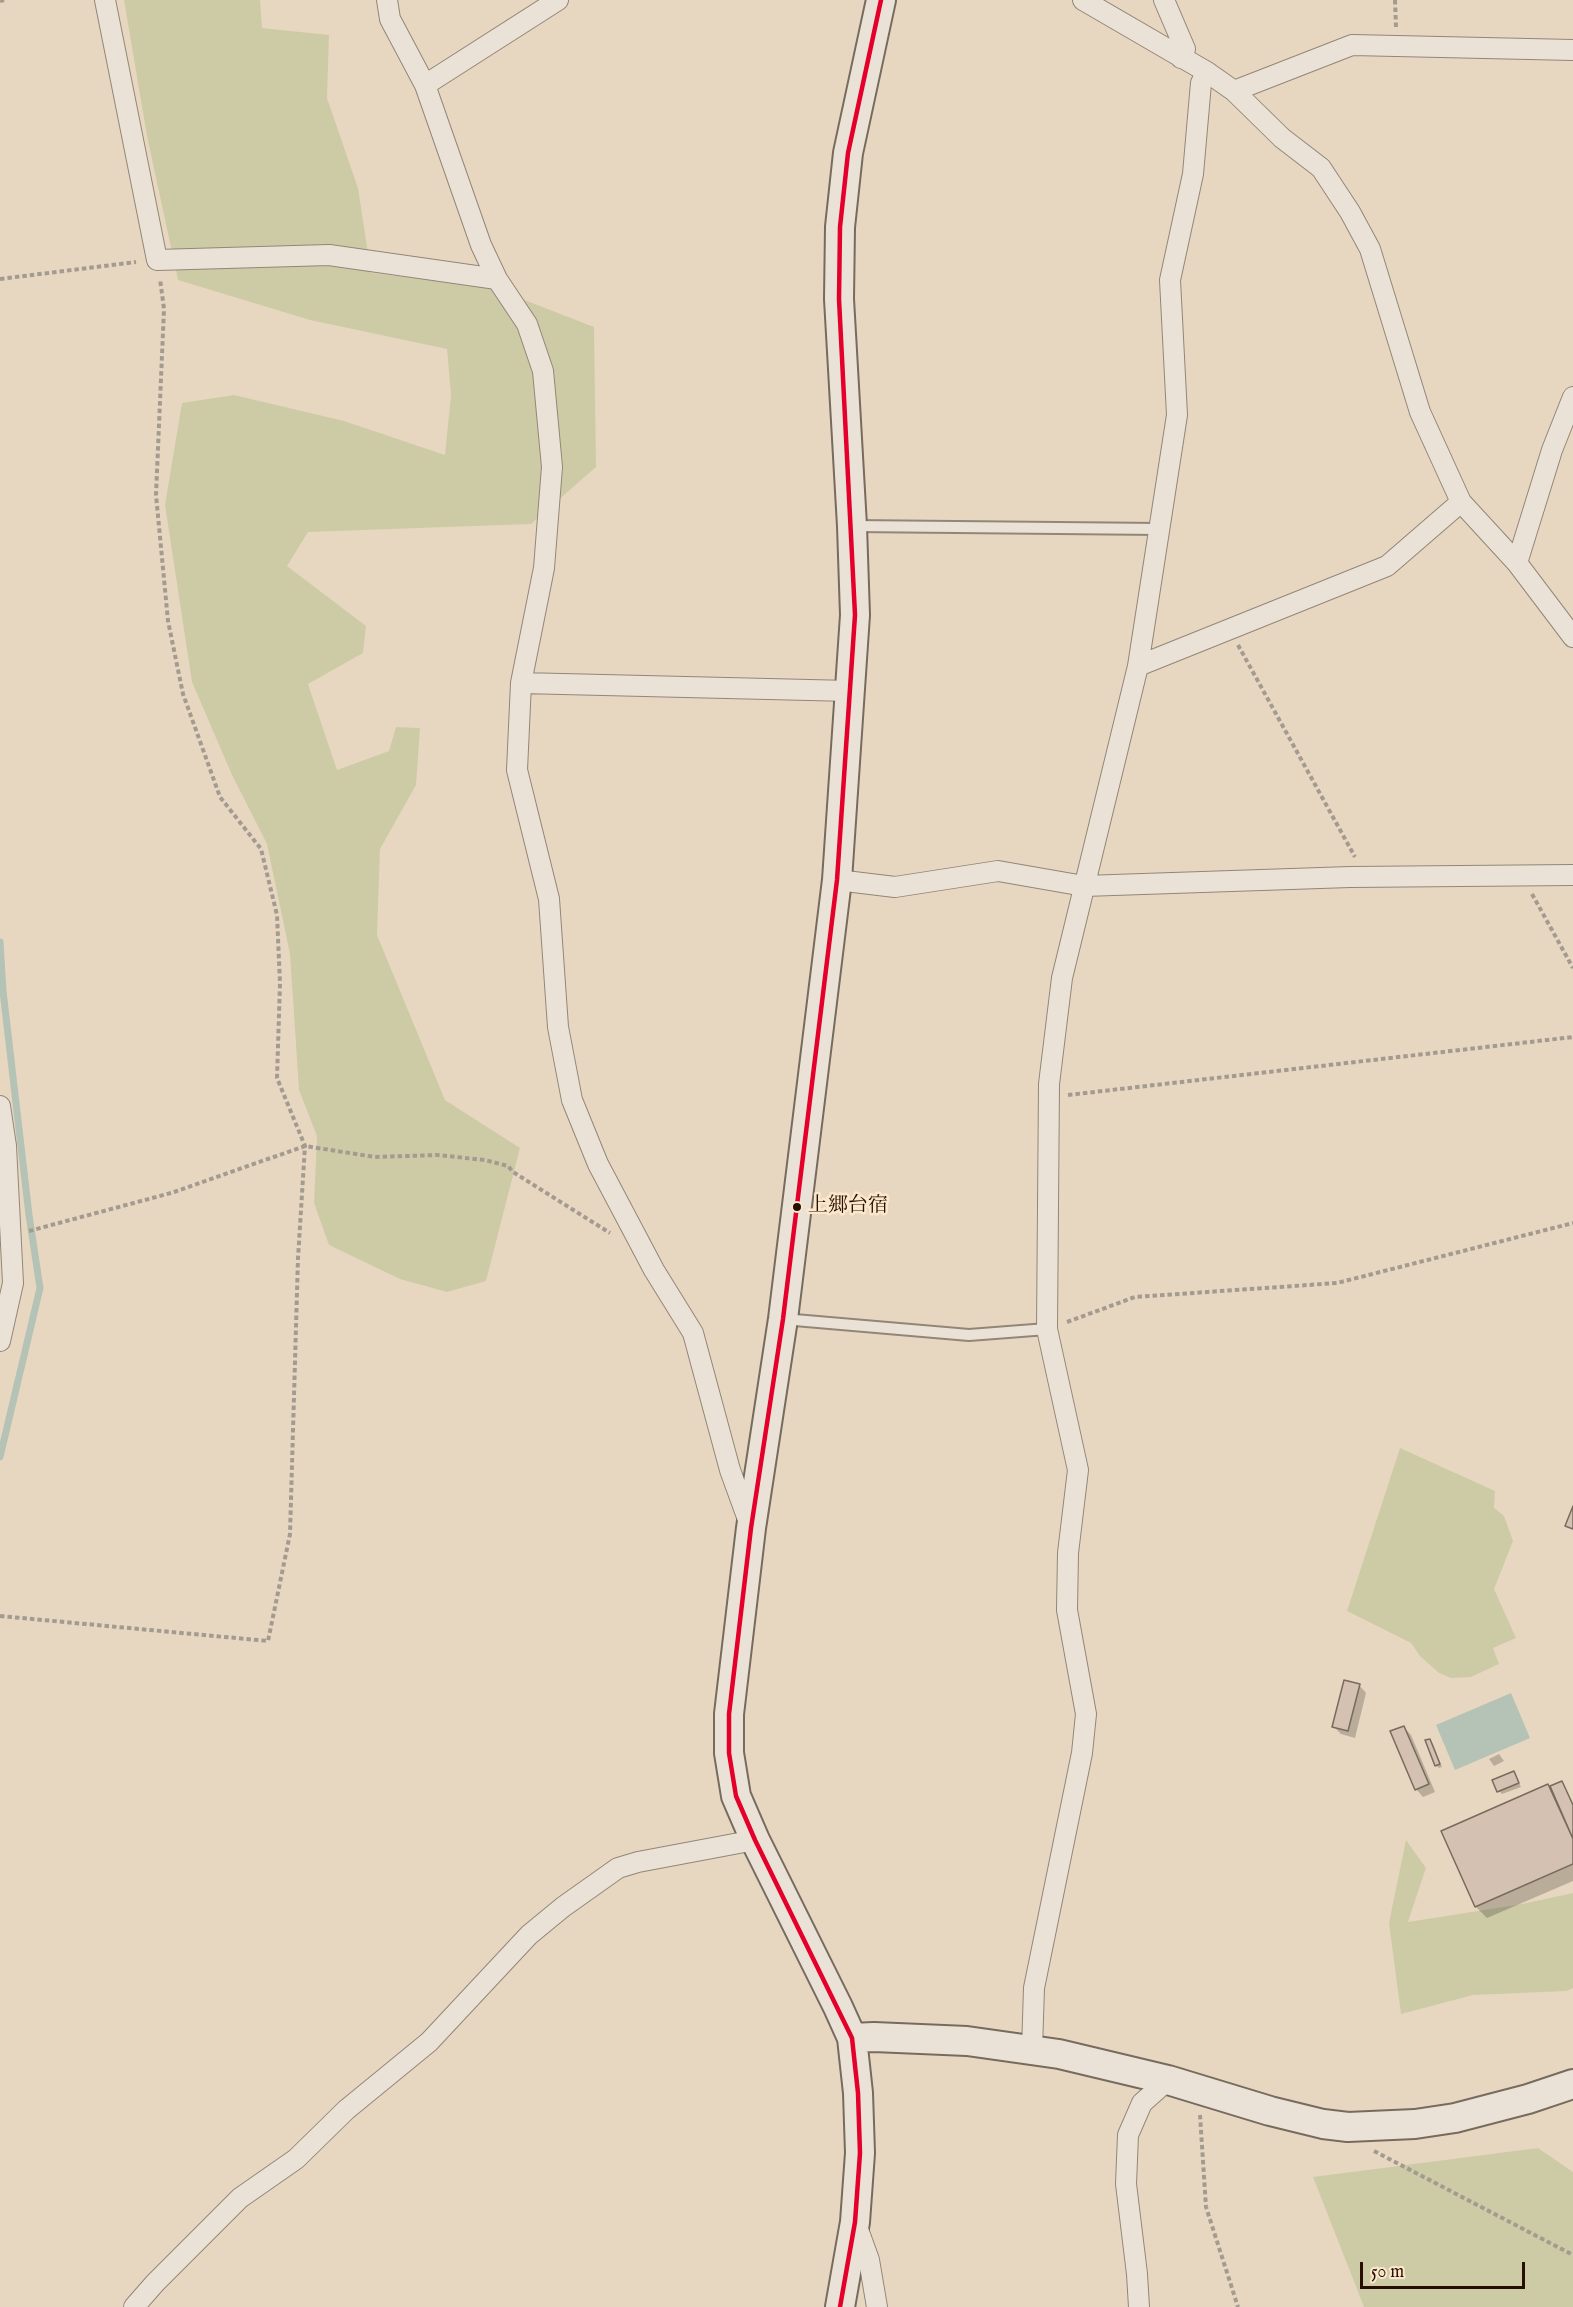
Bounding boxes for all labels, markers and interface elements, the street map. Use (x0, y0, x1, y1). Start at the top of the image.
place label: 上郷台宿 (808, 1195, 888, 1219)
marker: 上郷台宿 (791, 1201, 803, 1213)
scale bar (1363, 2250, 1528, 2288)
text: 50 m (1371, 2261, 1404, 2284)

